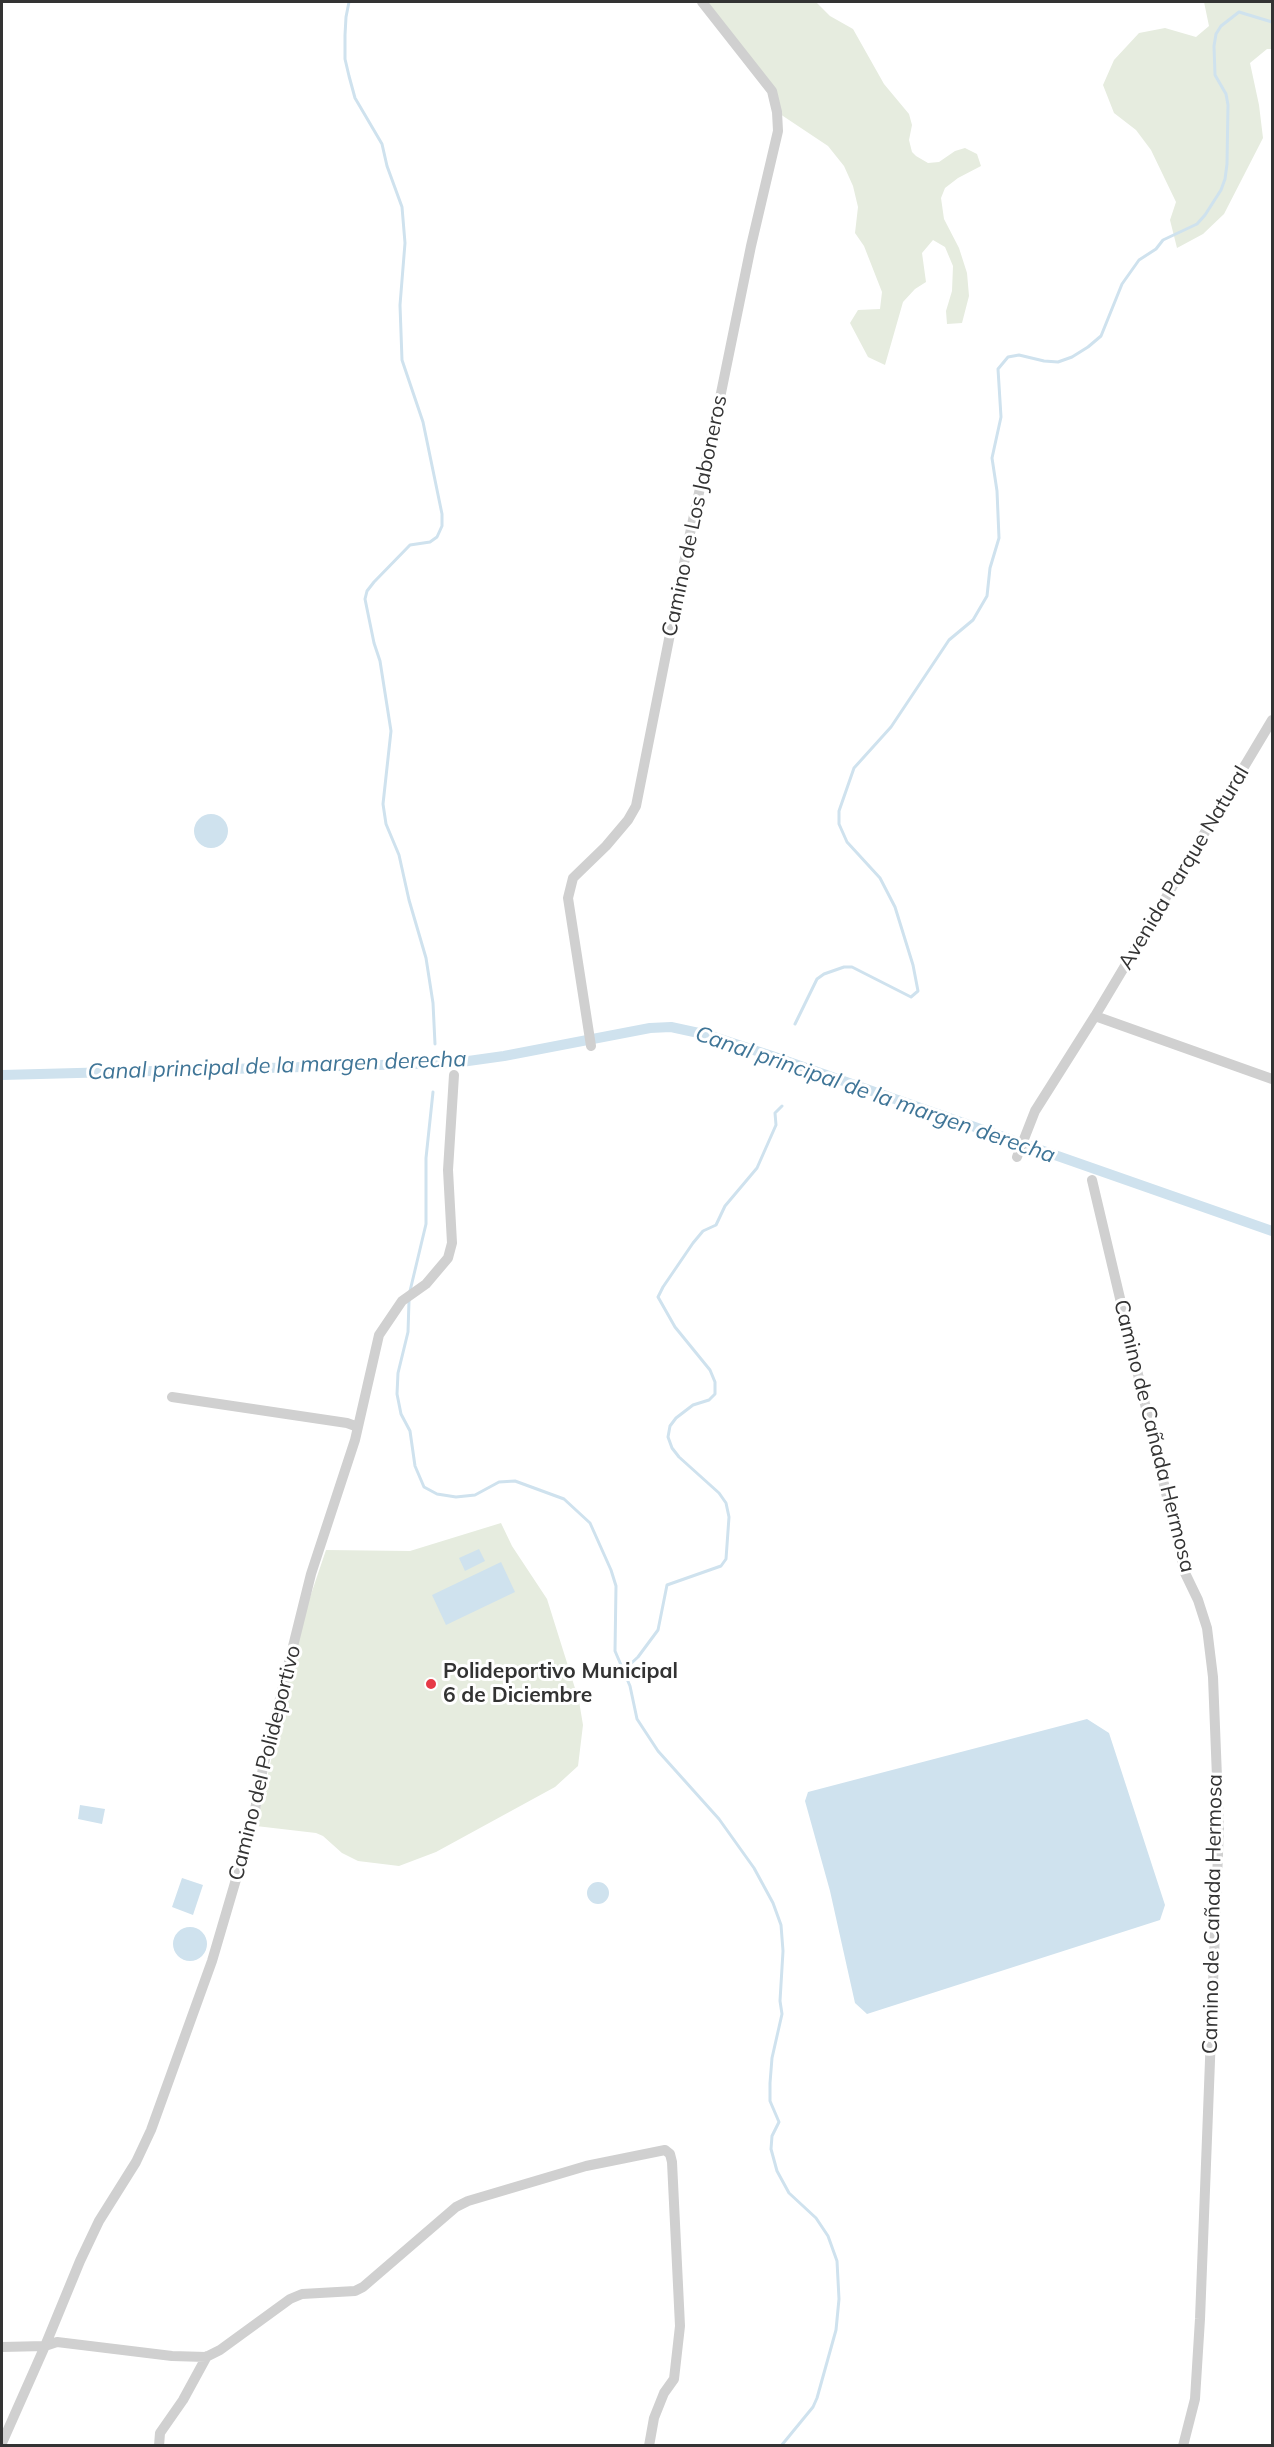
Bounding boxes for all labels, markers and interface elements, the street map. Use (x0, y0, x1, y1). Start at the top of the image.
street label: Camino de Los Jaboneros (657, 393, 733, 639)
street label: Avenida Parque Natural (1113, 762, 1255, 974)
water label: Canal principal de la margen derecha (692, 1021, 1058, 1169)
water label: Canal principal de la margen derecha (87, 1046, 467, 1086)
street label: Camino de Cañada Hermosa (1108, 1297, 1200, 1575)
street label: Camino del Polideportivo (224, 1643, 306, 1883)
place label: Polideportivo Municipal 6 de Diciembre (443, 1659, 678, 1709)
marker: Polideportivo Municipal 6 de Diciembre (424, 1677, 438, 1691)
street label: Camino de Cañada Hermosa (1198, 1774, 1228, 2054)

